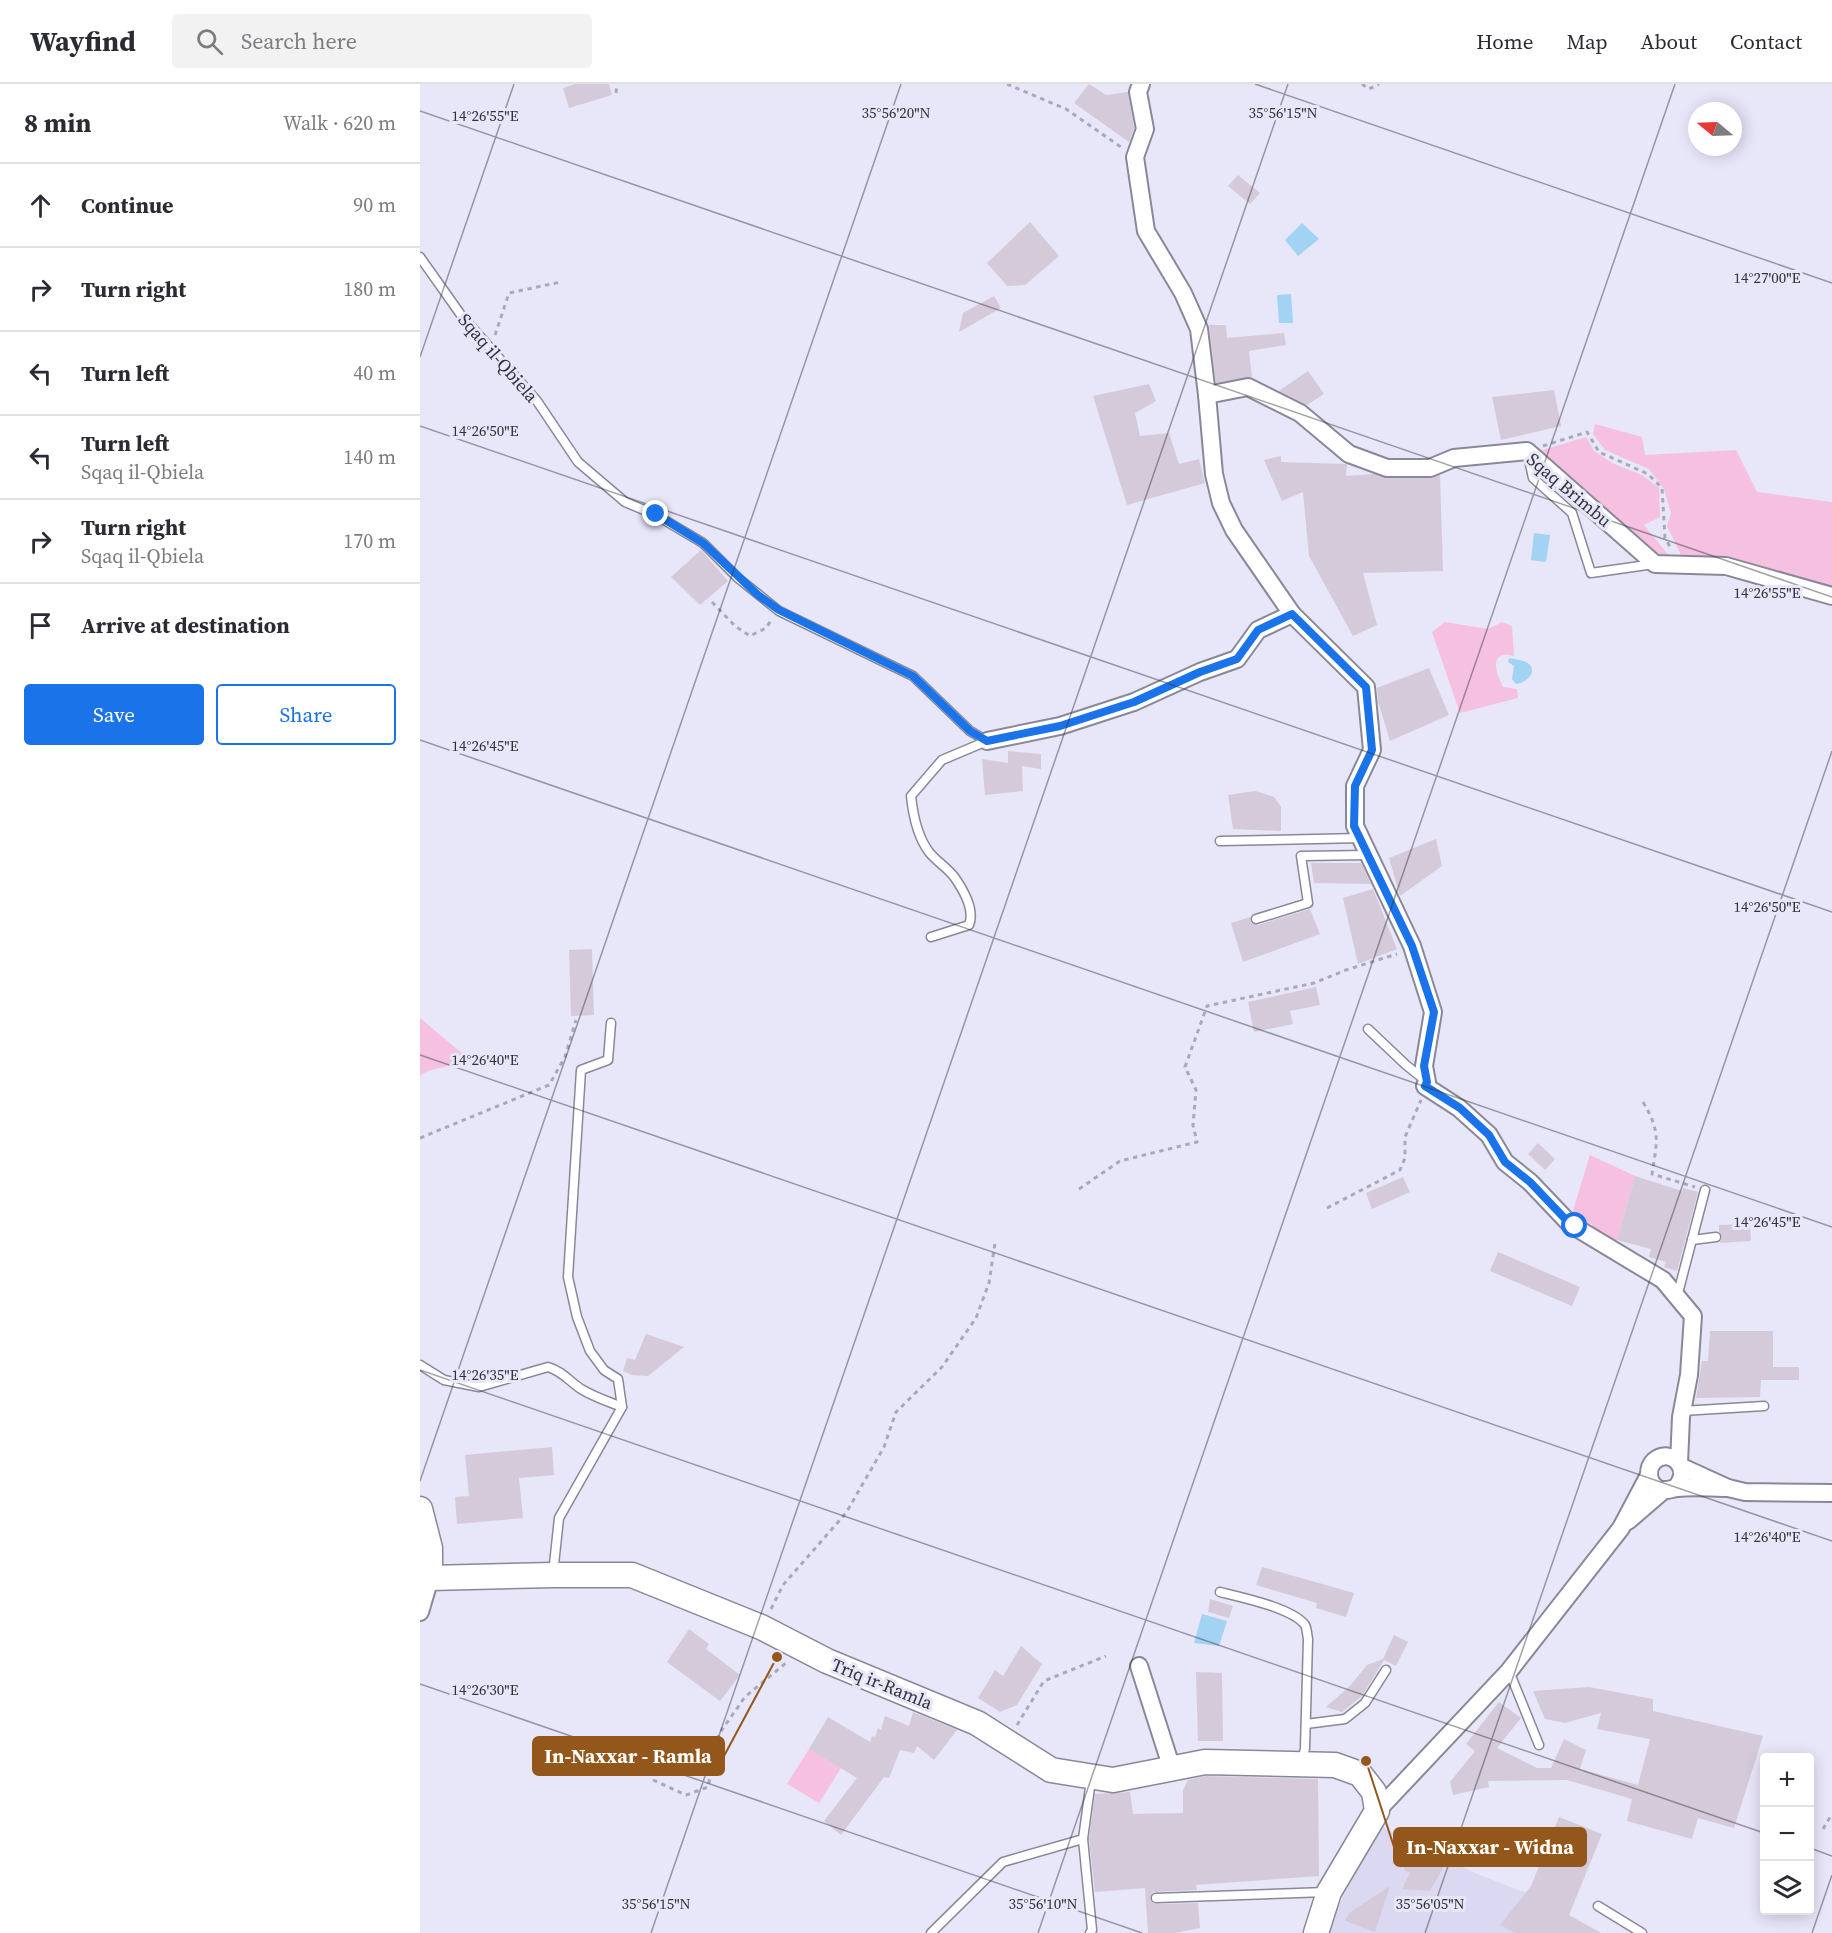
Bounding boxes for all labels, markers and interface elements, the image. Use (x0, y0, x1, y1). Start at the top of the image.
search box (172, 14, 592, 68)
text: Wayfind (30, 22, 136, 60)
icon: search (193, 25, 226, 58)
text: Search here (241, 26, 357, 56)
text: Home (1476, 27, 1534, 56)
text: Map (1567, 27, 1608, 56)
text: About (1641, 27, 1697, 56)
text: Contact (1730, 27, 1802, 56)
text: 35°56'20"N (861, 102, 931, 123)
text: 35°56'15"N (1248, 102, 1318, 123)
north arrow (1688, 102, 1742, 156)
text: 8 min (24, 105, 91, 141)
text: 14°26'55"E (451, 105, 519, 126)
text: Walk · 620 m (283, 109, 396, 137)
icon: ahead (24, 189, 57, 222)
text: Continue (81, 190, 174, 220)
text: 90 m (353, 191, 396, 219)
text: 14°27'00"E (1733, 267, 1801, 288)
icon: right (24, 273, 57, 306)
text: Turn right (81, 274, 186, 304)
text: 180 m (343, 275, 396, 303)
street label: Sqaq il-Qbiela (453, 308, 545, 408)
icon: left (24, 357, 57, 390)
text: Turn left (81, 358, 169, 388)
text: 40 m (353, 359, 396, 387)
text: 14°26'50"E (451, 420, 519, 441)
text: Turn left (81, 428, 169, 458)
icon: left (24, 441, 57, 474)
text: 140 m (343, 443, 396, 471)
street label: Sqaq Brimbu (1522, 447, 1617, 533)
text: Sqaq il-Qbiela (81, 458, 204, 486)
route end (642, 500, 668, 526)
text: Turn right (81, 512, 186, 542)
icon: right (24, 525, 57, 558)
text: 170 m (343, 527, 396, 555)
text: Sqaq il-Qbiela (81, 542, 204, 570)
text: 14°26'55"E (1733, 582, 1801, 603)
icon: arrive (24, 609, 57, 642)
text: Arrive at destination (81, 610, 290, 640)
button: Save (24, 684, 204, 745)
button: Share (216, 684, 396, 745)
text: 14°26'45"E (451, 735, 519, 756)
text: 14°26'50"E (1733, 896, 1801, 917)
text: 14°26'40"E (451, 1049, 519, 1070)
text: 14°26'45"E (1733, 1211, 1801, 1232)
route start (1561, 1212, 1587, 1238)
text: 14°26'35"E (451, 1364, 519, 1385)
text: 14°26'40"E (1733, 1526, 1801, 1547)
street label: Triq ir-Ramla (828, 1652, 937, 1715)
text: 14°26'30"E (451, 1679, 519, 1700)
callout: In-Naxxar - Ramla (533, 1737, 724, 1775)
text: In-Naxxar - Ramla (544, 1742, 712, 1770)
map controls (1760, 1753, 1814, 1915)
button: + (1760, 1753, 1814, 1807)
button: − (1760, 1807, 1814, 1861)
callout: In-Naxxar - Widna (1394, 1828, 1586, 1866)
text: In-Naxxar - Widna (1406, 1833, 1574, 1861)
button: layers (1760, 1861, 1814, 1915)
text: 35°56'15"N (621, 1893, 691, 1914)
text: 35°56'10"N (1008, 1893, 1078, 1914)
text: 35°56'05"N (1395, 1893, 1465, 1914)

